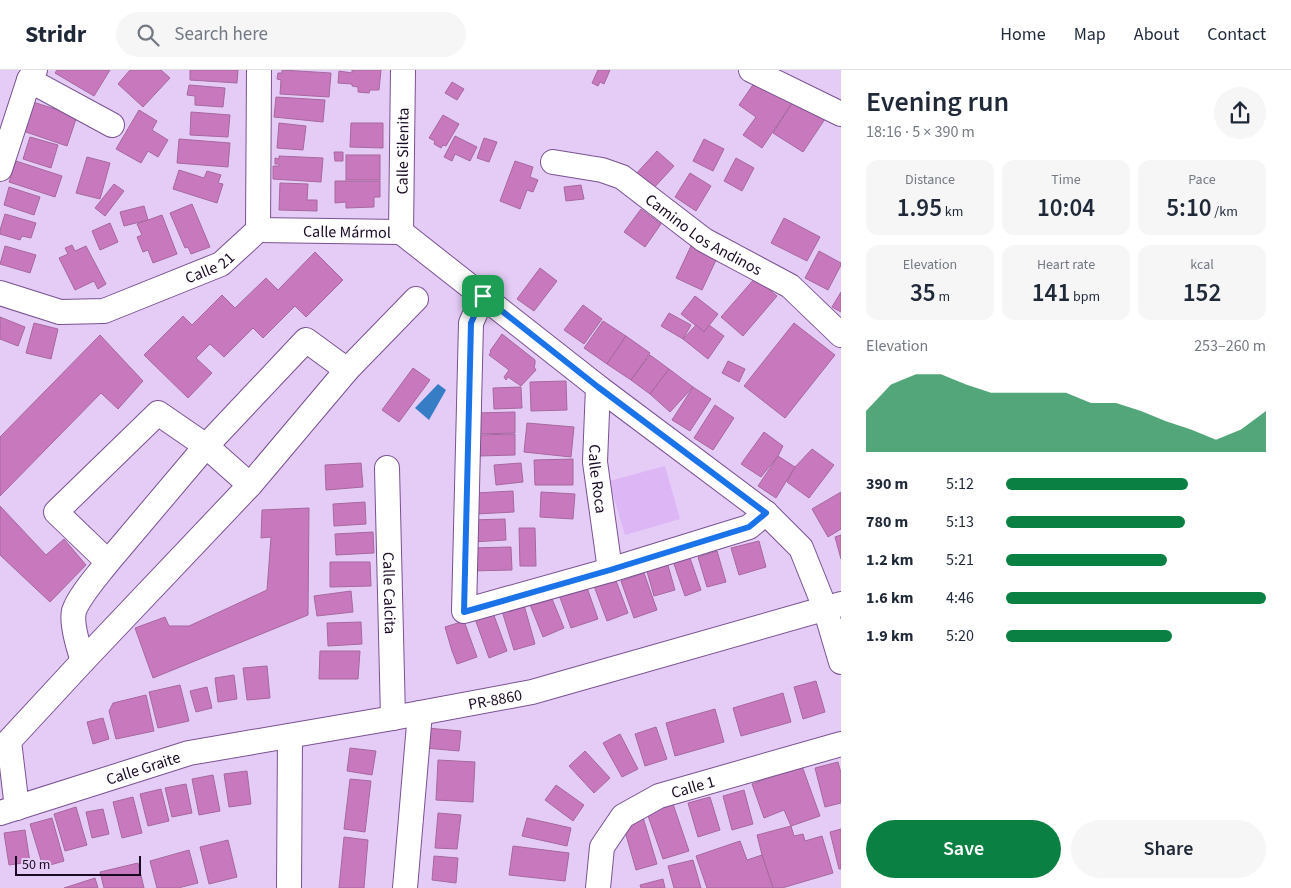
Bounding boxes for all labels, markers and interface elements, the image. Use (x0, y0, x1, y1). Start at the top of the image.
search box (116, 12, 466, 57)
text: Stridr (25, 17, 86, 52)
icon: search (134, 21, 162, 49)
text: Search here (174, 21, 268, 48)
text: Home (1000, 22, 1046, 47)
text: Map (1074, 22, 1106, 47)
text: About (1134, 22, 1179, 47)
text: Contact (1207, 22, 1266, 47)
text: Evening run (866, 82, 1009, 122)
button: share (1214, 87, 1266, 139)
street label: Calle Silenita (391, 107, 415, 195)
text: 18:16 · 5 × 390 m (866, 121, 975, 143)
text: Distance (905, 170, 955, 190)
text: Time (1051, 170, 1081, 190)
text: Pace (1188, 170, 1216, 190)
street label: Camino Los Andinos (640, 189, 766, 281)
text: 1.95 (897, 190, 942, 226)
text: 10:04 (1037, 190, 1095, 226)
text: 5:10 (1166, 190, 1212, 226)
text: km (942, 202, 963, 222)
text: /km (1212, 202, 1238, 222)
street label: Calle Mármol (303, 221, 391, 244)
street label: Calle 21 (182, 247, 240, 289)
text: Elevation (903, 255, 957, 275)
text: Heart rate (1037, 255, 1095, 275)
text: kcal (1190, 255, 1214, 275)
pin (462, 275, 504, 317)
text: 35 (910, 275, 936, 311)
text: 141 (1032, 275, 1070, 311)
text: 152 (1183, 275, 1221, 311)
icon: arrive (469, 282, 497, 310)
text: m (936, 287, 950, 307)
text: bpm (1070, 287, 1100, 307)
text: Elevation (866, 335, 928, 357)
text: 253–260 m (1194, 335, 1266, 357)
street label: Calle Roca (583, 444, 612, 515)
text: 390 m (866, 473, 908, 495)
text: 5:12 (946, 473, 974, 495)
text: 780 m (866, 511, 908, 533)
text: 5:13 (946, 511, 974, 533)
text: 1.2 km (866, 549, 913, 571)
text: 5:21 (946, 549, 974, 571)
street label: Calle Calcita (377, 552, 401, 634)
text: 1.6 km (866, 587, 913, 609)
text: 4:46 (946, 587, 974, 609)
text: 1.9 km (866, 625, 913, 647)
text: 5:20 (946, 625, 974, 647)
street label: PR-8860 (466, 684, 524, 716)
street label: Calle Graite (103, 746, 183, 791)
street label: Calle 1 (669, 771, 718, 804)
button: Save (866, 820, 1061, 878)
button: Share (1071, 820, 1266, 878)
scale bar (15, 853, 141, 876)
text: 50 m (22, 855, 50, 875)

